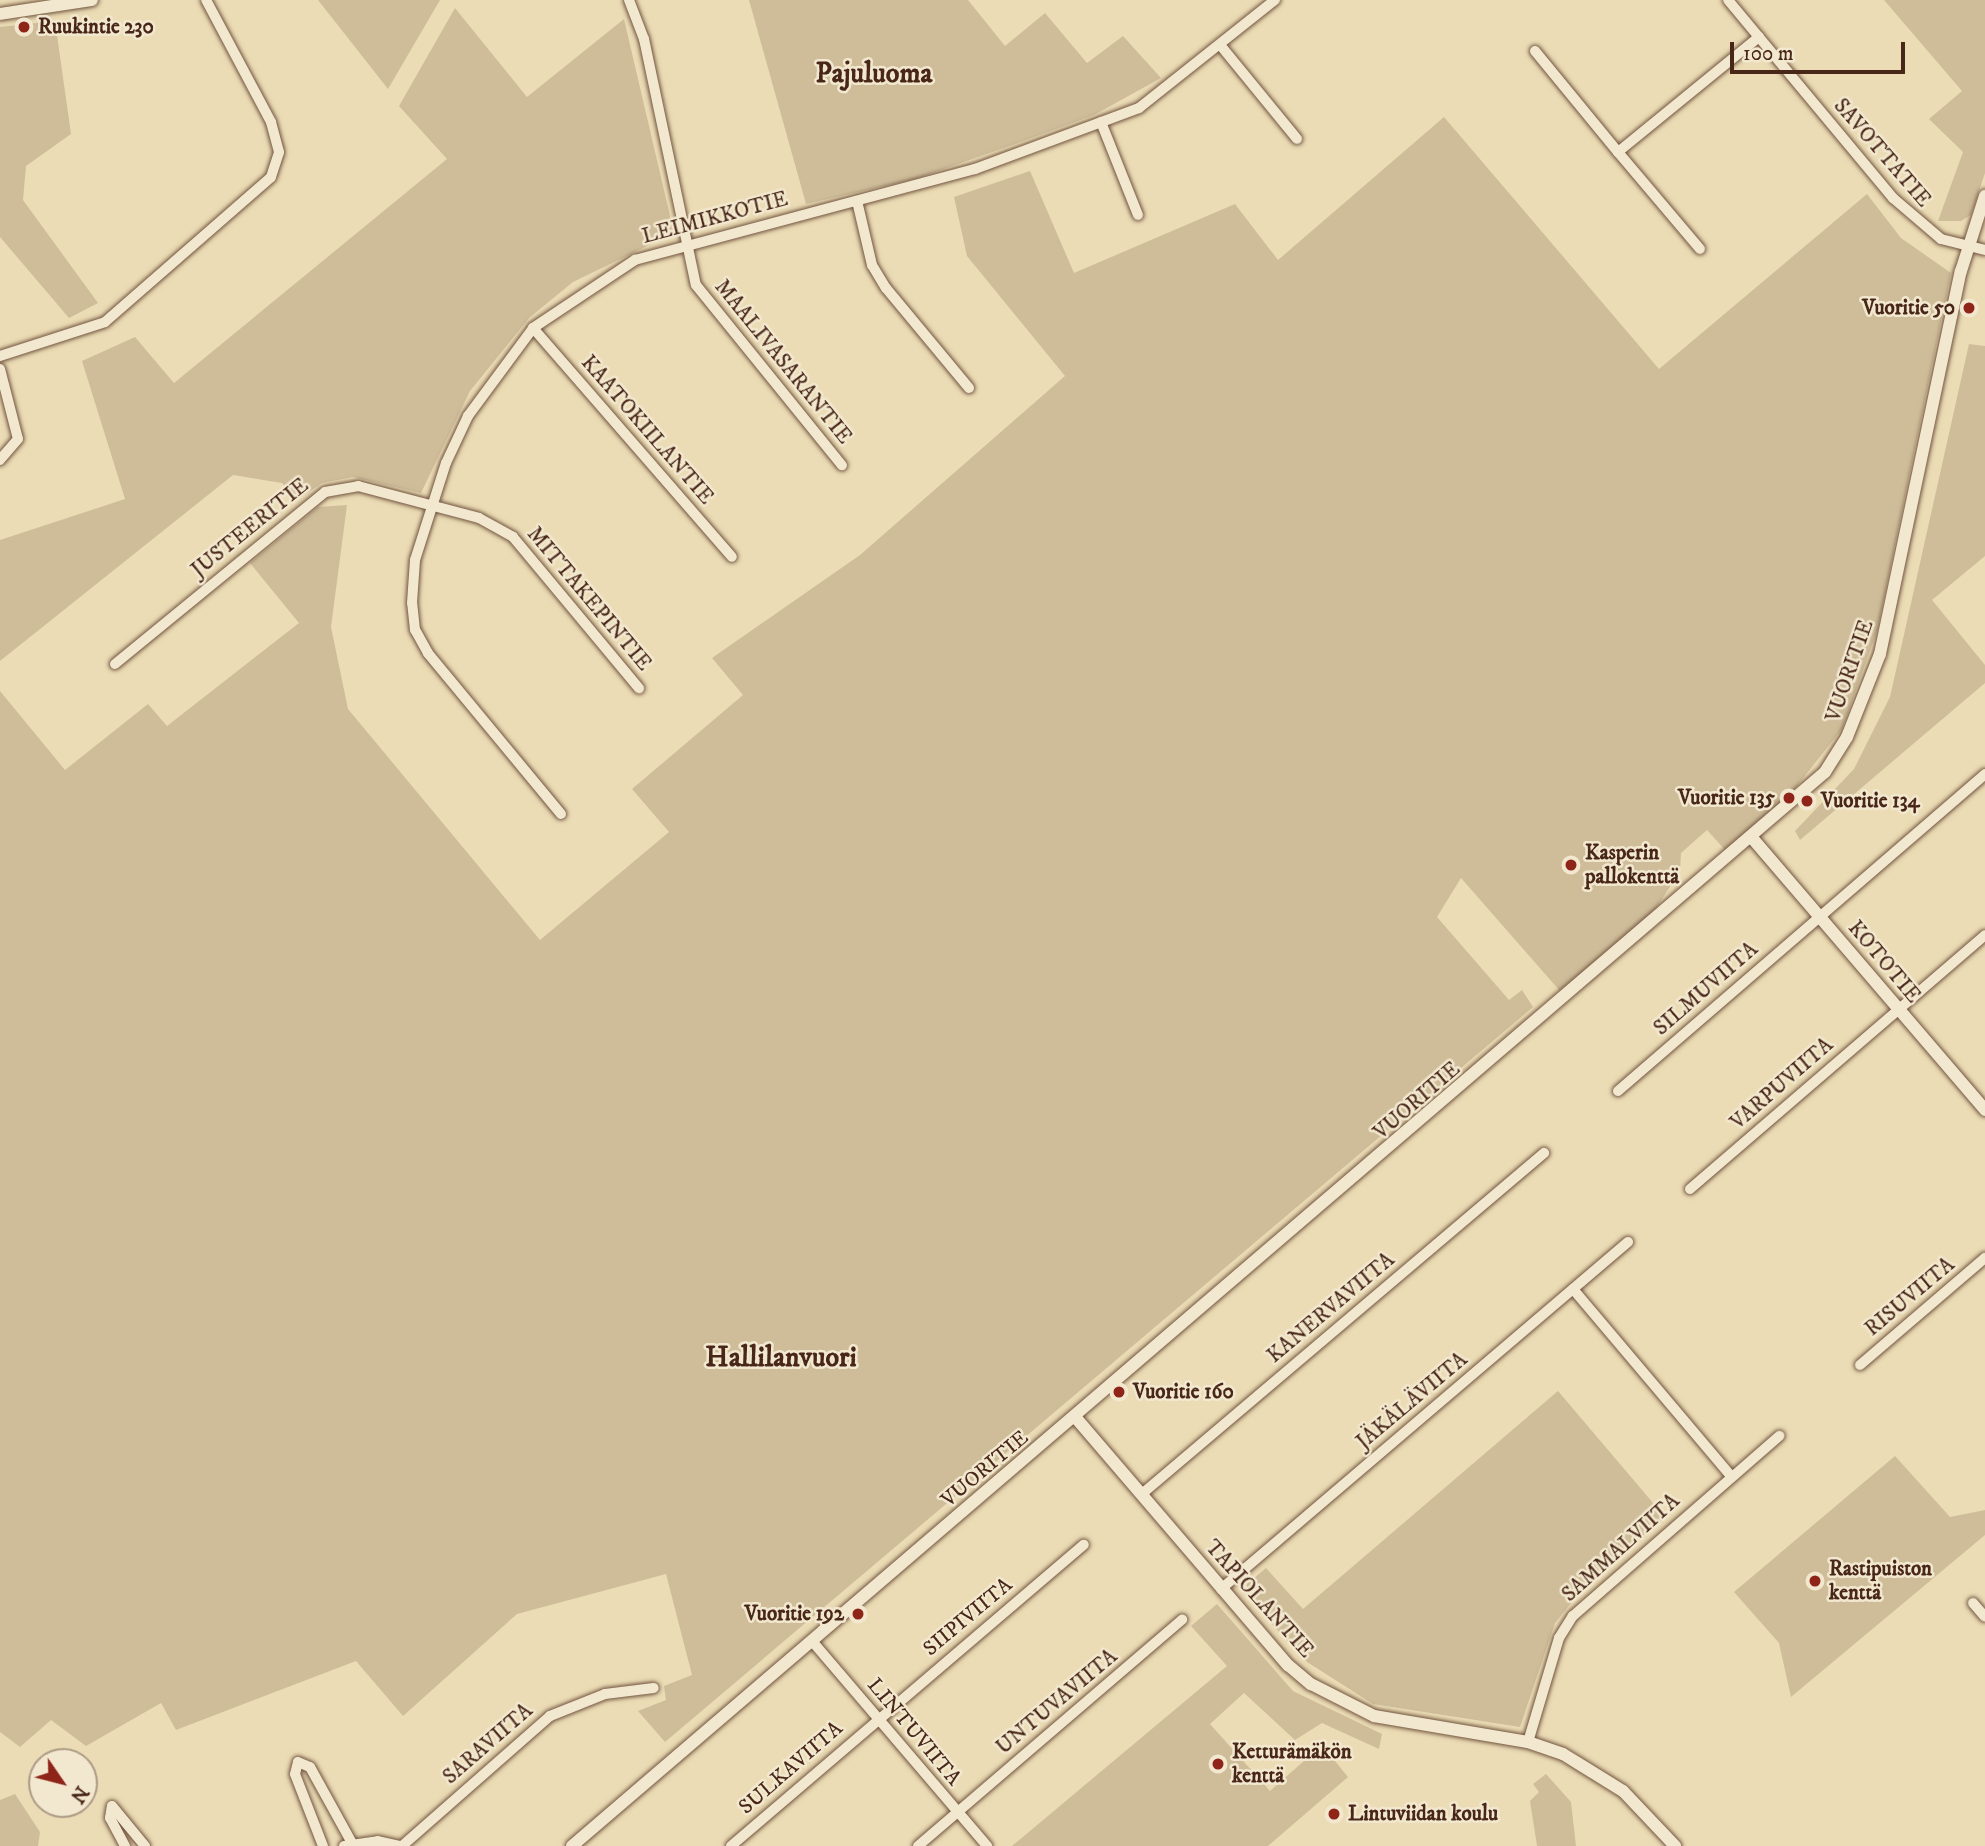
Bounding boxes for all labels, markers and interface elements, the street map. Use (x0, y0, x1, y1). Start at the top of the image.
place label: Ruukintie 230 (38, 14, 154, 40)
marker: Ruukintie 230 (16, 19, 32, 35)
scale bar (1733, 28, 1908, 72)
text: 100 m (1743, 41, 1794, 67)
district label: Pajuluoma (816, 57, 932, 91)
street label: SAVOTTATIE (1828, 94, 1936, 212)
street label: LEIMIKKOTIE (639, 186, 791, 250)
street label: MAALIVASARANTIE (709, 275, 857, 449)
place label: Vuoritie 50 (1862, 295, 1955, 321)
marker: Vuoritie 50 (1961, 300, 1977, 316)
street label: KAATOKIILANTIE (575, 350, 719, 510)
street label: JUSTEERITIE (186, 473, 314, 583)
street label: MITTAKEPINTIE (522, 522, 656, 676)
street label: VUORITIE (1821, 617, 1879, 725)
place label: Vuoritie 135 (1678, 785, 1775, 811)
place label: Vuoritie 134 (1821, 788, 1920, 814)
marker: Vuoritie 135 (1781, 790, 1797, 806)
marker: Vuoritie 134 (1799, 793, 1815, 809)
place label: Kasperin pallokenttä (1585, 840, 1679, 890)
marker: Kasperin pallokenttä (1563, 857, 1579, 873)
street label: KOTOTIE (1842, 916, 1926, 1008)
street label: SILMUVIITA (1649, 937, 1763, 1041)
street label: VARPUVIITA (1726, 1033, 1838, 1135)
street label: VUORITIE (1369, 1057, 1465, 1145)
street label: KANERVAVIITA (1262, 1247, 1400, 1369)
street label: RISUVIITA (1860, 1252, 1960, 1342)
district label: Hallilanvuori (705, 1341, 857, 1375)
street label: JÄKÄLÄVIITA (1351, 1347, 1473, 1455)
place label: Vuoritie 160 (1133, 1379, 1234, 1405)
marker: Vuoritie 160 (1111, 1384, 1127, 1400)
street label: VUORITIE (936, 1425, 1034, 1513)
street label: SAMMALVIITA (1557, 1489, 1685, 1607)
street label: TAPIOLANTIE (1200, 1535, 1318, 1663)
place label: Rastipuiston kenttä (1829, 1556, 1932, 1606)
street label: SIIPIVIITA (918, 1572, 1018, 1662)
marker: Rastipuiston kenttä (1807, 1573, 1823, 1589)
place label: Vuoritie 192 (745, 1601, 844, 1627)
marker: Vuoritie 192 (850, 1606, 866, 1622)
street label: UNTUVAVIITA (991, 1644, 1123, 1760)
street label: LINTUVIITA (862, 1673, 966, 1791)
street label: SARAVIITA (438, 1698, 538, 1790)
street label: SULKAVIITA (734, 1716, 848, 1820)
place label: Ketturämäkön kenttä (1232, 1739, 1352, 1789)
north arrow (28, 1748, 98, 1818)
marker: Ketturämäkön kenttä (1210, 1756, 1226, 1772)
text: N (65, 1781, 93, 1807)
place label: Lintuviidan koulu (1348, 1801, 1498, 1827)
marker: Lintuviidan koulu (1326, 1806, 1342, 1822)

